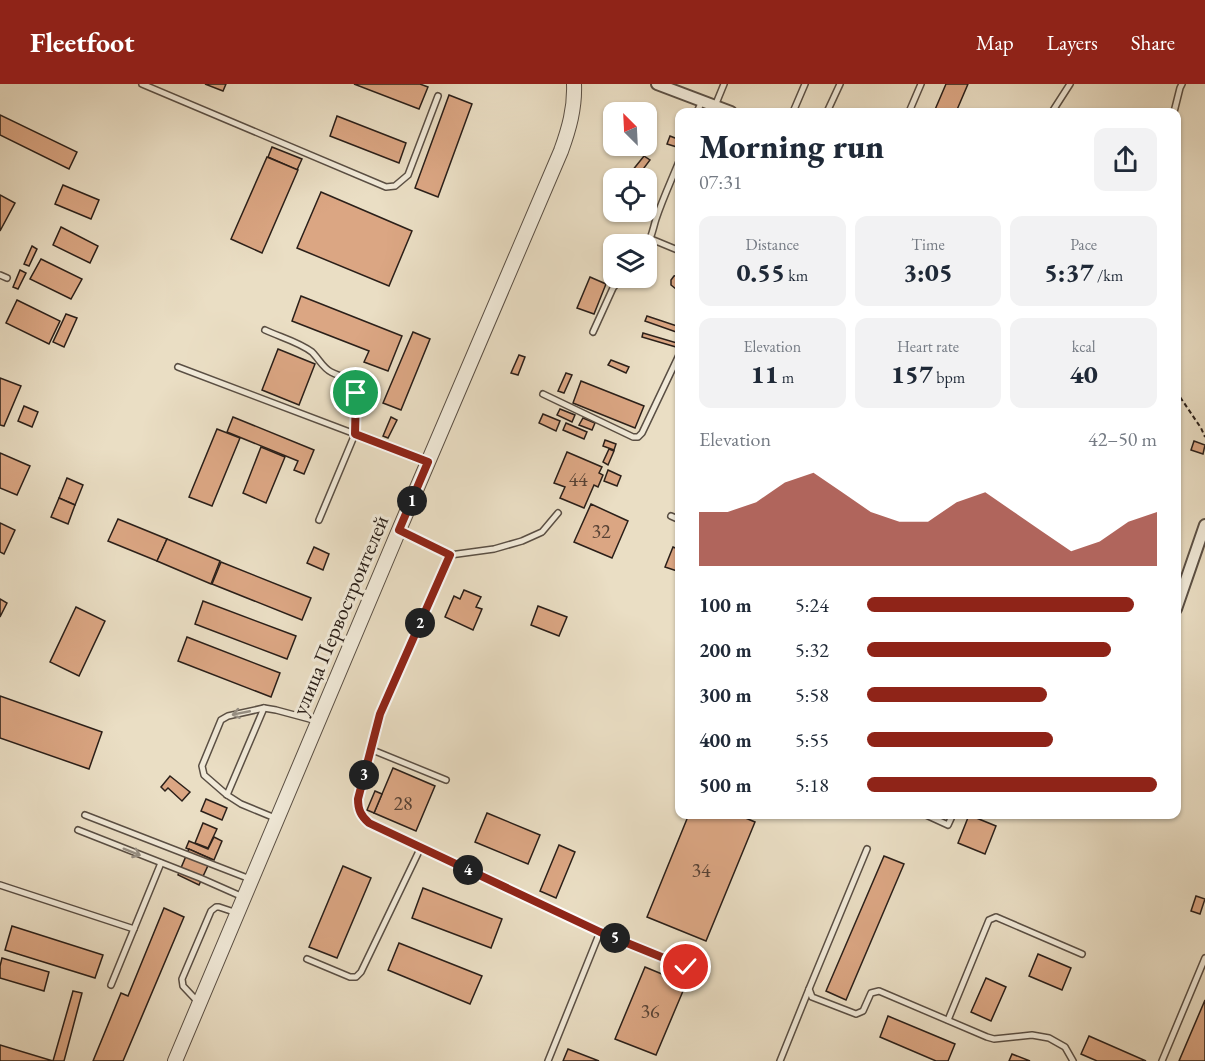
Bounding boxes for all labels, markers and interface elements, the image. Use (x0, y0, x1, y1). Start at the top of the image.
text: Fleetfoot (30, 24, 134, 60)
text: Map (976, 29, 1014, 56)
text: Layers (1047, 29, 1098, 56)
text: Share (1131, 29, 1175, 56)
north arrow (603, 102, 657, 156)
map controls (603, 102, 657, 288)
text: Morning run (699, 125, 884, 168)
button: share (1094, 128, 1157, 191)
button: locate (603, 168, 657, 222)
text: 07:31 (699, 169, 742, 195)
button: layers (603, 234, 657, 288)
text: Distance (746, 234, 799, 255)
text: Time (911, 234, 945, 255)
text: Pace (1070, 234, 1097, 255)
text: 0.55 (736, 255, 785, 289)
text: 3:05 (903, 255, 953, 289)
text: 5:37 (1044, 255, 1094, 289)
text: km (785, 265, 808, 286)
text: /km (1094, 265, 1123, 286)
text: Elevation (744, 336, 801, 357)
text: Heart rate (897, 336, 959, 357)
text: kcal (1072, 336, 1096, 357)
text: 11 (750, 357, 779, 391)
text: 157 (891, 357, 933, 391)
text: 40 (1070, 357, 1098, 391)
pin (330, 367, 381, 418)
text: m (779, 367, 794, 388)
text: bpm (933, 367, 965, 388)
icon: arrive (339, 376, 372, 409)
text: Elevation (699, 426, 771, 452)
text: 42–50 m (1088, 426, 1157, 452)
house number: 44 (568, 466, 588, 492)
pin: 1 (397, 486, 427, 516)
text: 1 (408, 490, 416, 511)
street label: улица Первостроителей (285, 510, 395, 719)
house number: 32 (591, 518, 611, 544)
text: 100 m (699, 592, 752, 618)
text: 5:24 (795, 592, 829, 618)
pin: 2 (405, 608, 435, 638)
text: 2 (416, 612, 424, 633)
text: 200 m (699, 637, 752, 663)
text: 5:32 (795, 637, 829, 663)
text: 300 m (699, 682, 752, 708)
text: 5:58 (795, 682, 829, 708)
one-way arrow (232, 708, 251, 719)
text: 400 m (699, 727, 752, 753)
text: 5:55 (795, 727, 829, 753)
pin: 3 (349, 760, 379, 790)
text: 3 (360, 764, 368, 785)
text: 500 m (699, 772, 752, 798)
text: 5:18 (795, 772, 829, 798)
house number: 28 (393, 790, 413, 816)
one-way arrow (122, 847, 141, 858)
pin: 4 (453, 855, 483, 885)
house number: 34 (691, 857, 711, 883)
text: 4 (464, 859, 472, 880)
pin: 5 (600, 923, 630, 953)
text: 5 (611, 927, 619, 948)
pin (660, 941, 711, 992)
icon: check (669, 950, 702, 983)
house number: 36 (640, 998, 660, 1024)

